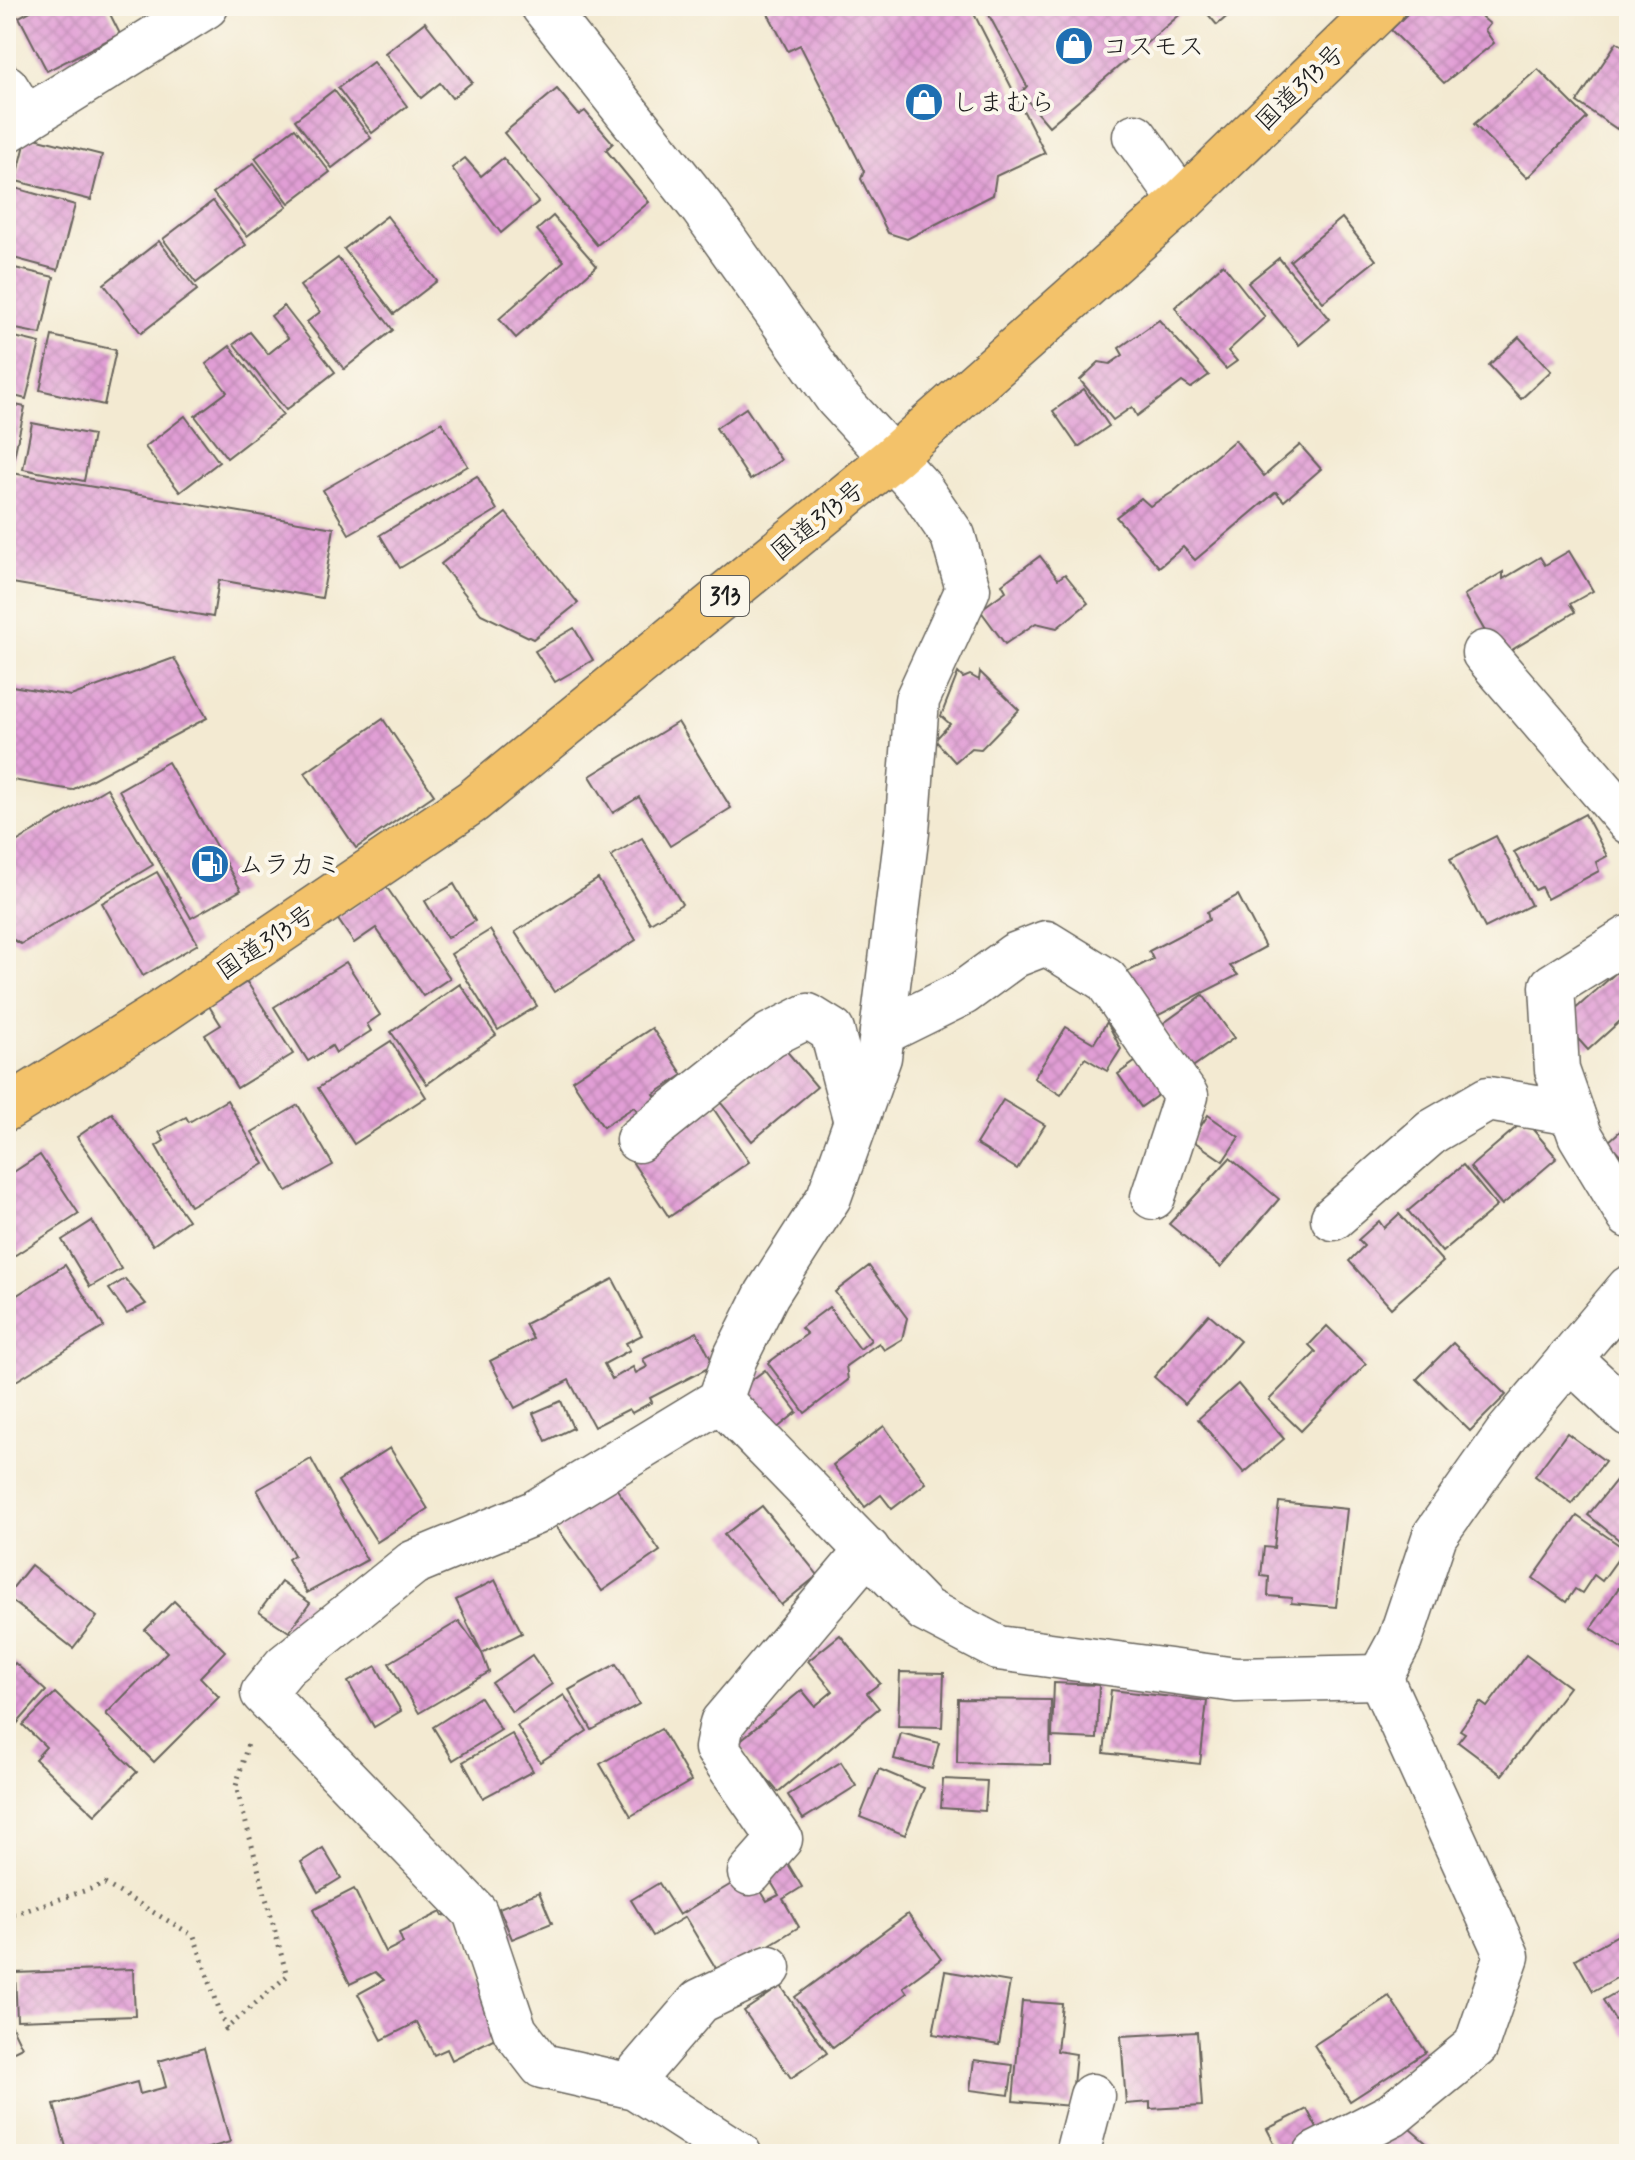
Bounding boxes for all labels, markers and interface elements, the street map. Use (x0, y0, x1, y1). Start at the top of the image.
shop icon: コスモス (1053, 25, 1095, 67)
place label: コスモス (1102, 31, 1204, 65)
street label: 国道313号 (1248, 37, 1352, 139)
shop icon: しまむら (903, 81, 945, 123)
place label: しまむら (952, 87, 1056, 121)
street label: 国道313号 (764, 473, 872, 570)
road number: 313 (701, 576, 749, 616)
fuel station icon: ムラカミ (189, 843, 231, 885)
place label: ムラカミ (238, 849, 341, 883)
street label: 国道313号 (210, 898, 322, 989)

